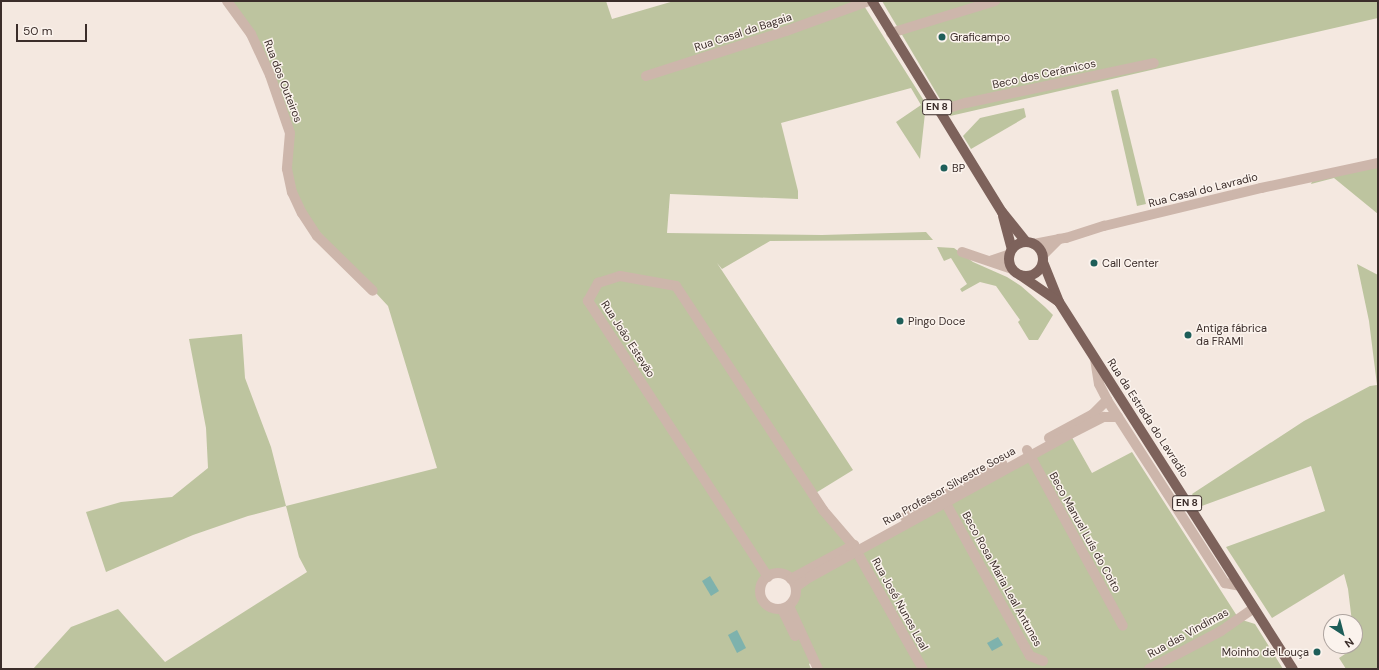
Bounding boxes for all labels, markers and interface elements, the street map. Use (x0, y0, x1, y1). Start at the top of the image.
street label: Rua Casal da Bagaia (693, 10, 793, 54)
scale bar (18, 16, 89, 42)
text: 50 m (23, 23, 52, 39)
place label: Graficampo (950, 30, 1010, 44)
marker: Graficampo (937, 32, 947, 42)
street label: Rua dos Outeiros (261, 38, 305, 124)
street label: Beco dos Cerâmicos (991, 57, 1097, 91)
road number: EN 8 (922, 99, 952, 115)
place label: BP (952, 161, 965, 175)
marker: BP (939, 163, 949, 173)
street label: Rua Casal do Lavradio (1147, 170, 1259, 210)
place label: Call Center (1102, 256, 1159, 270)
marker: Call Center (1089, 258, 1099, 268)
street label: Rua João Estevão (598, 298, 658, 380)
place label: Pingo Doce (908, 314, 965, 328)
marker: Pingo Doce (895, 316, 905, 326)
place label: Antiga fábrica da FRAMI (1196, 322, 1267, 348)
marker: Antiga fábrica da FRAMI (1183, 330, 1193, 340)
street label: Rua da Estrada do Lavradio (1105, 356, 1191, 480)
street label: Rua Professor Silvestre Sosua (880, 444, 1018, 528)
street label: Beco Manuel Luís do Coito (1046, 470, 1124, 594)
road number: EN 8 (1172, 495, 1202, 511)
street label: Beco Rosa Maria Leal Antunes (959, 509, 1045, 649)
street label: Rua José Nunes Leal (869, 555, 931, 653)
street label: Rua das Vindimas (1145, 605, 1231, 661)
north arrow (1323, 614, 1363, 654)
text: N (1342, 635, 1357, 651)
place label: Moinho de Louça (1222, 645, 1309, 659)
marker: Moinho de Louça (1312, 647, 1322, 657)

